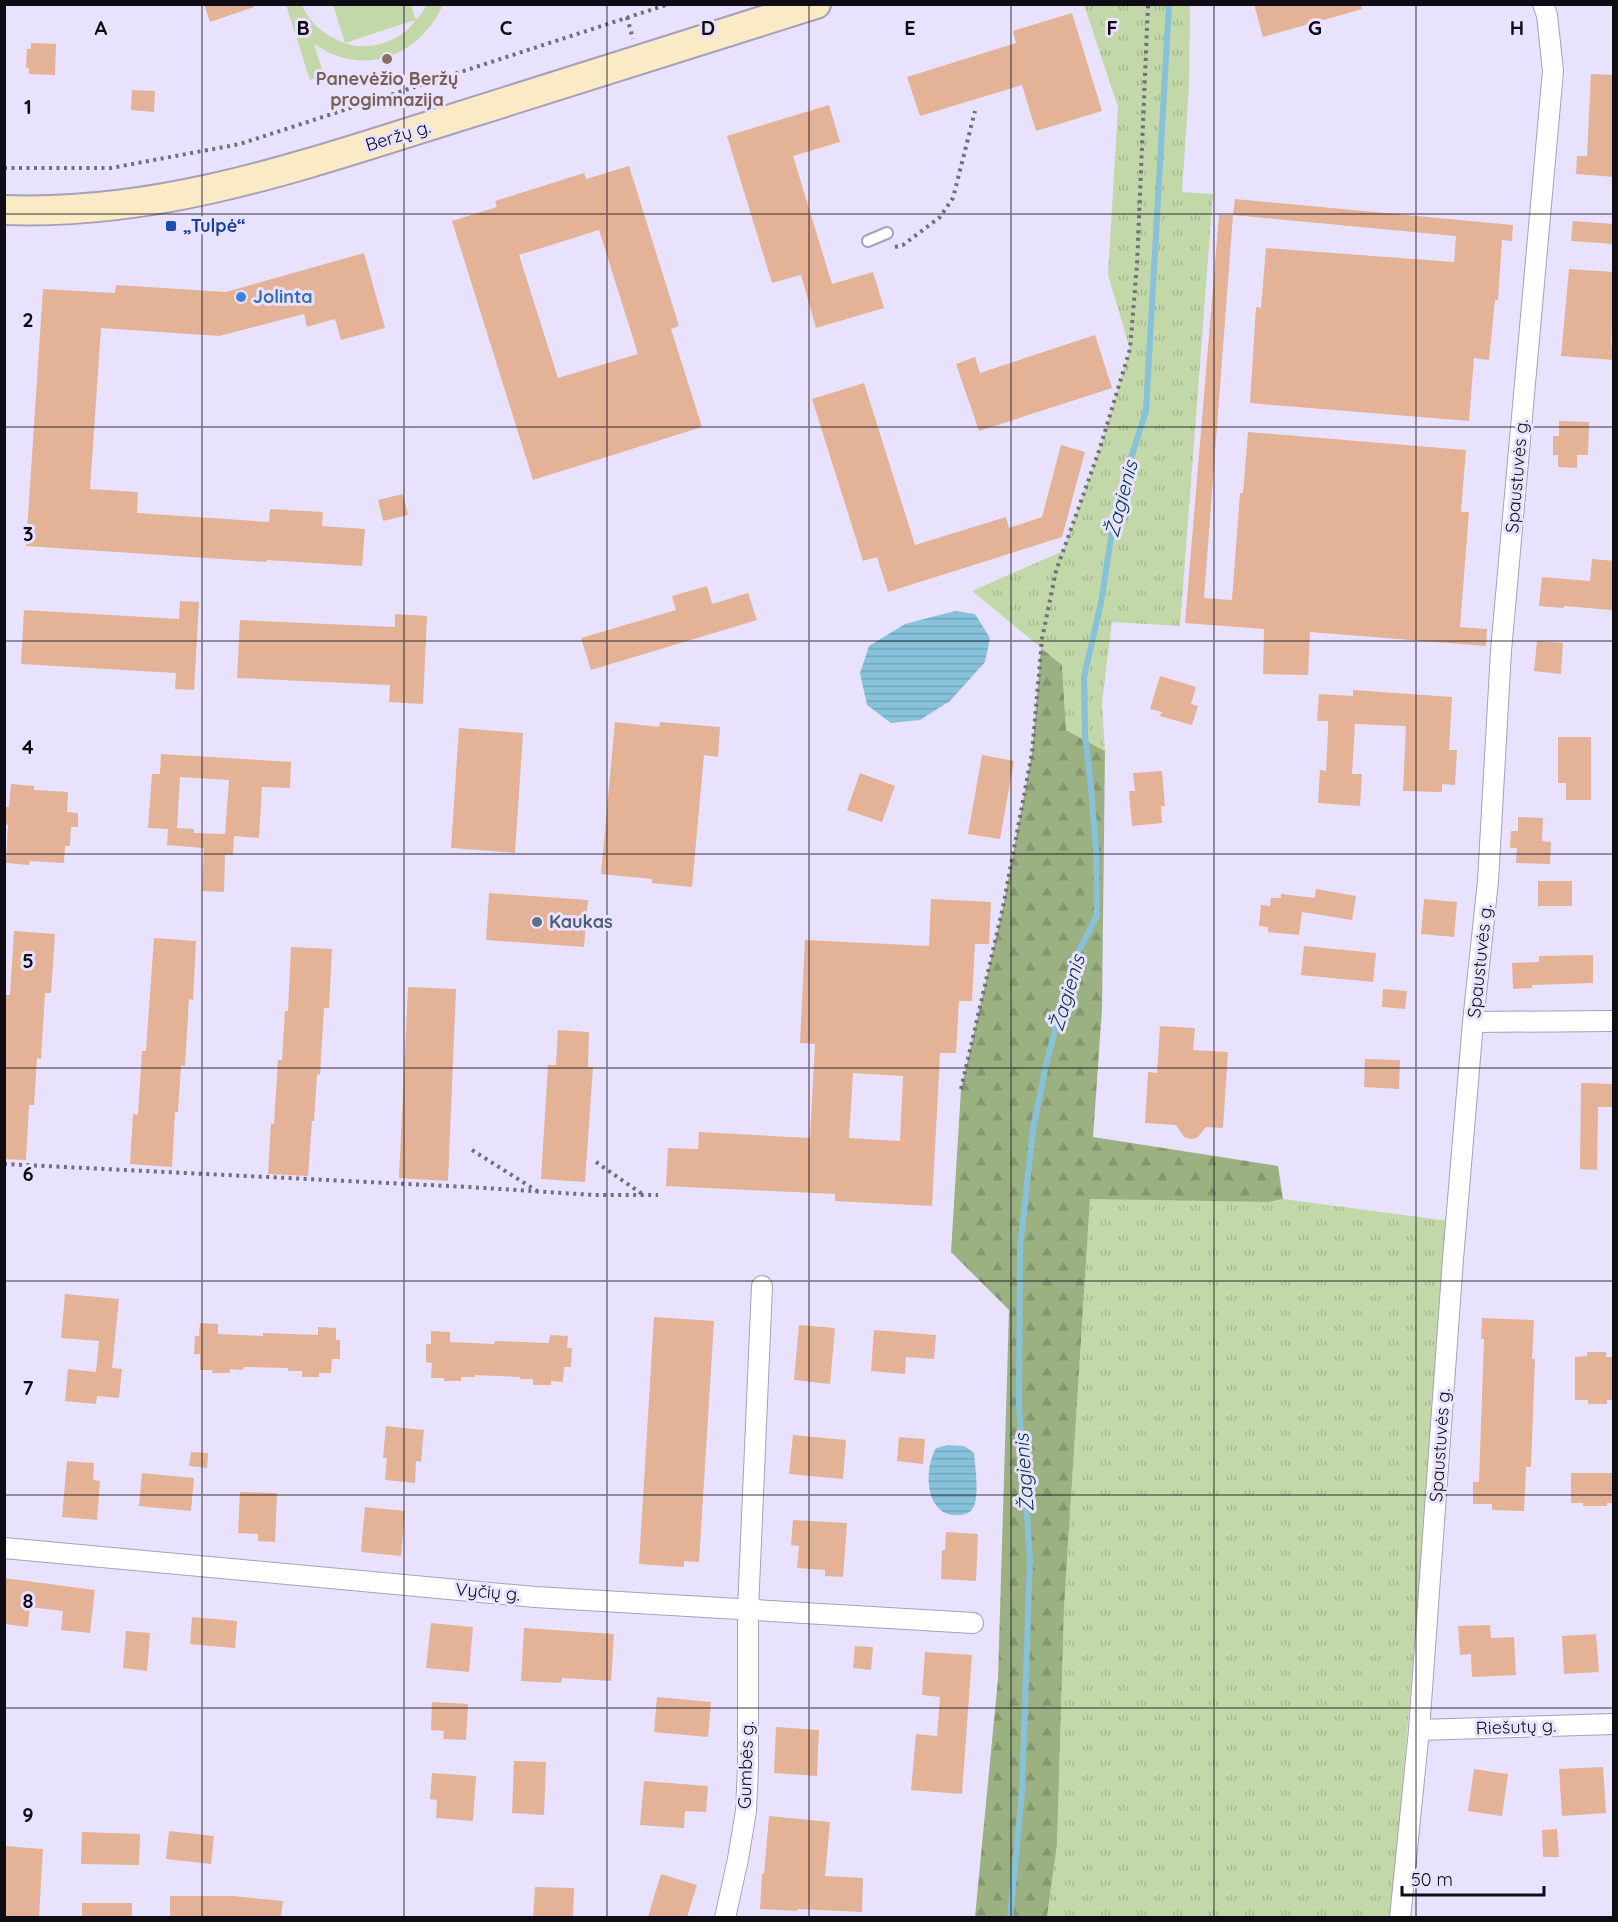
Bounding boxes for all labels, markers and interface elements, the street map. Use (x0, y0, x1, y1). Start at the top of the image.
text: A (95, 15, 108, 40)
text: B (296, 15, 310, 40)
text: C (500, 15, 513, 40)
text: D (701, 15, 715, 40)
text: E (904, 15, 916, 40)
text: F (1106, 15, 1118, 40)
text: G (1308, 15, 1322, 40)
text: H (1510, 15, 1524, 40)
marker: Panevėžio Beržų progimnazija (380, 52, 394, 66)
place label: Panevėžio Beržų progimnazija (316, 67, 458, 111)
text: 1 (24, 94, 32, 119)
street label: Beržų g. (362, 115, 433, 156)
place label: „Tulpė“ (183, 214, 245, 237)
marker: „Tulpė“ (164, 219, 178, 233)
place label: Jolinta (253, 285, 313, 308)
marker: Jolinta (234, 290, 248, 304)
text: 2 (22, 307, 34, 332)
street label: Spaustuvės g. (1500, 418, 1533, 534)
water label: Žagienis (1098, 456, 1143, 540)
text: 3 (23, 521, 33, 546)
text: 4 (22, 734, 34, 759)
street label: Spaustuvės g. (1462, 903, 1497, 1019)
place label: Kaukas (549, 910, 613, 933)
marker: Kaukas (530, 915, 544, 929)
text: 5 (22, 948, 34, 973)
water label: Žagienis (1043, 950, 1090, 1034)
text: 6 (22, 1161, 34, 1186)
text: 7 (23, 1375, 34, 1400)
street label: Spaustuvės g. (1424, 1387, 1455, 1503)
water label: Žagienis (1008, 1432, 1039, 1513)
street label: Vyčių g. (455, 1577, 521, 1606)
text: 8 (23, 1588, 34, 1613)
street label: Riešutų g. (1475, 1714, 1557, 1739)
street label: Gumbės g. (732, 1721, 759, 1809)
text: 9 (22, 1802, 34, 1827)
scale bar (1402, 1859, 1544, 1897)
text: 50 m (1411, 1868, 1453, 1891)

